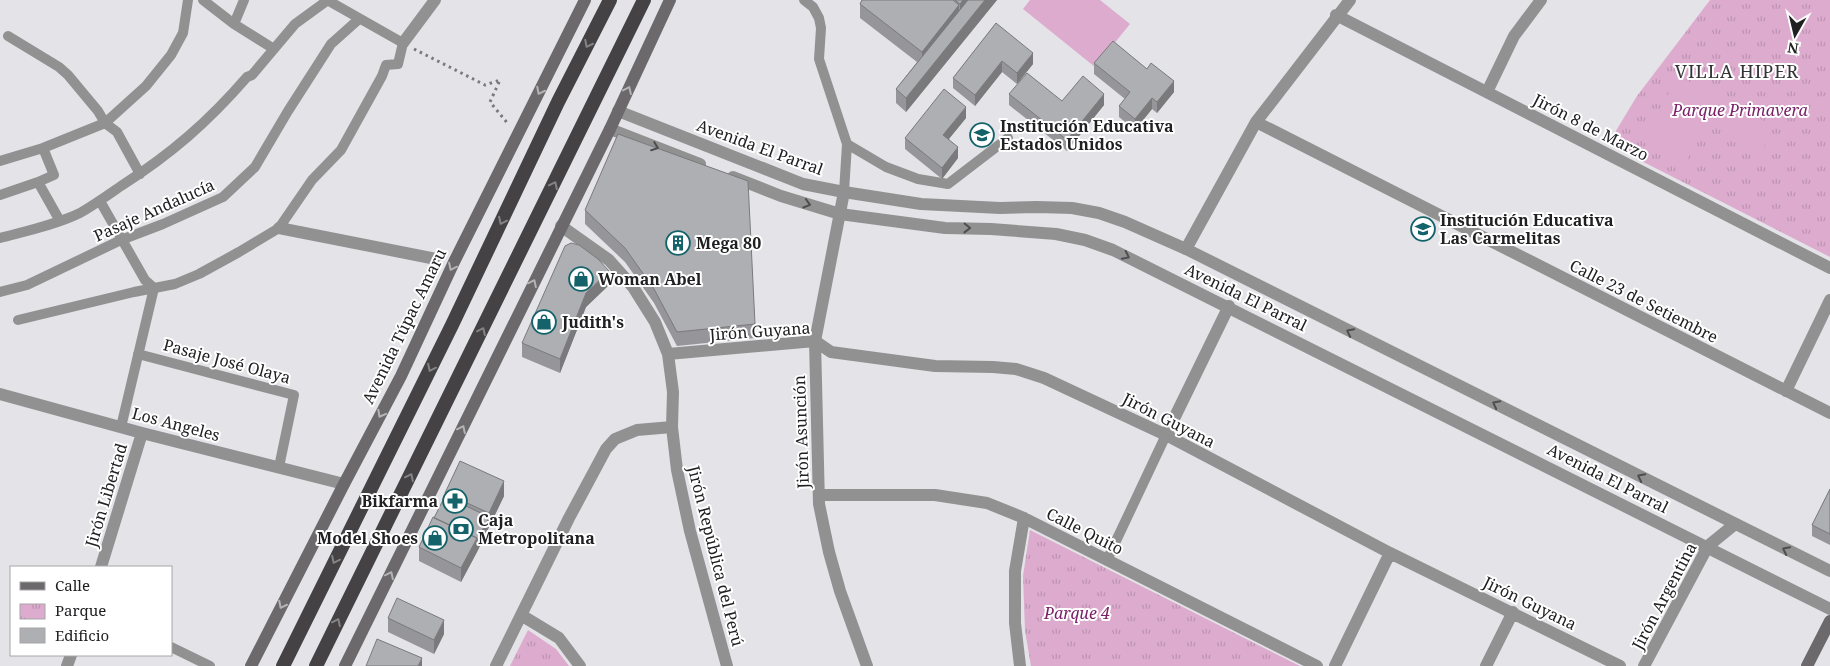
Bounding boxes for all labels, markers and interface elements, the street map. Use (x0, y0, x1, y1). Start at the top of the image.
north arrow (1770, 10, 1820, 60)
one-way arrow (584, 38, 594, 47)
text: N (1786, 38, 1800, 59)
district label: VILLA HIPER (1675, 59, 1799, 83)
one-way arrow (536, 85, 546, 94)
one-way arrow (621, 86, 632, 95)
street label: Jirón 8 de Marzo (1529, 88, 1652, 166)
park label: Parque Primavera (1671, 99, 1809, 121)
street label: Avenida El Parral (694, 114, 826, 180)
place label: Institución Educativa Estados Unidos (1000, 115, 1174, 155)
school or university icon: Institución Educativa Estados Unidos (969, 122, 995, 148)
one-way arrow (650, 140, 659, 151)
street label: Pasaje Andalucía (90, 174, 218, 246)
one-way arrow (548, 182, 558, 191)
one-way arrow (802, 199, 810, 209)
place label: Institución Educativa Las Carmelitas (1440, 209, 1614, 249)
one-way arrow (497, 216, 508, 225)
school or university icon: Institución Educativa Las Carmelitas (1410, 216, 1436, 242)
one-way arrow (963, 223, 971, 234)
building icon: Mega 80 (665, 230, 691, 256)
place label: Mega 80 (696, 232, 761, 254)
street label: Avenida Túpac Amaru (357, 245, 451, 407)
one-way arrow (1120, 250, 1129, 260)
street label: Calle 23 de Setiembre (1566, 254, 1722, 348)
street label: Avenida El Parral (1181, 258, 1311, 336)
one-way arrow (448, 262, 458, 271)
shop icon: Woman Abel (568, 266, 594, 292)
place label: Woman Abel (598, 268, 702, 290)
one-way arrow (527, 280, 537, 289)
shop icon: Judith's (531, 309, 557, 335)
place label: Judith's (561, 311, 624, 333)
street label: Jirón Guyana (708, 317, 811, 346)
one-way arrow (476, 327, 486, 336)
one-way arrow (1346, 328, 1355, 338)
street label: Pasaje José Olaya (161, 333, 293, 389)
one-way arrow (427, 362, 437, 371)
street label: Jirón Asunción (788, 375, 814, 490)
street label: Jirón Guyana (1118, 387, 1219, 453)
one-way arrow (1492, 400, 1501, 410)
street label: Los Angeles (130, 402, 222, 446)
one-way arrow (377, 408, 387, 417)
one-way arrow (456, 426, 466, 435)
street label: Avenida El Parral (1544, 438, 1672, 518)
street label: Jirón Libertad (79, 440, 132, 551)
street label: Jirón República del Perú (683, 462, 749, 649)
one-way arrow (404, 473, 414, 482)
one-way arrow (1637, 473, 1646, 483)
pharmacy icon: Bikfarma (442, 488, 468, 514)
place label: Bikfarma (362, 490, 438, 512)
street label: Calle Quito (1043, 502, 1127, 560)
place label: Caja Metropolitana (478, 509, 595, 549)
bank icon: Caja Metropolitana (448, 516, 474, 542)
shop icon: Model Shoes (422, 525, 448, 551)
place label: Model Shoes (317, 527, 418, 549)
street label: Jirón Argentina (1626, 539, 1702, 654)
one-way arrow (1783, 546, 1792, 556)
one-way arrow (331, 555, 341, 564)
legend (10, 566, 172, 656)
one-way arrow (384, 571, 394, 580)
street label: Jirón Guyana (1479, 571, 1580, 635)
text: Calle (55, 575, 90, 595)
text: Parque (55, 600, 106, 620)
one-way arrow (278, 600, 288, 609)
park label: Parque 4 (1043, 602, 1110, 624)
one-way arrow (331, 618, 342, 627)
text: Edificio (55, 625, 109, 645)

